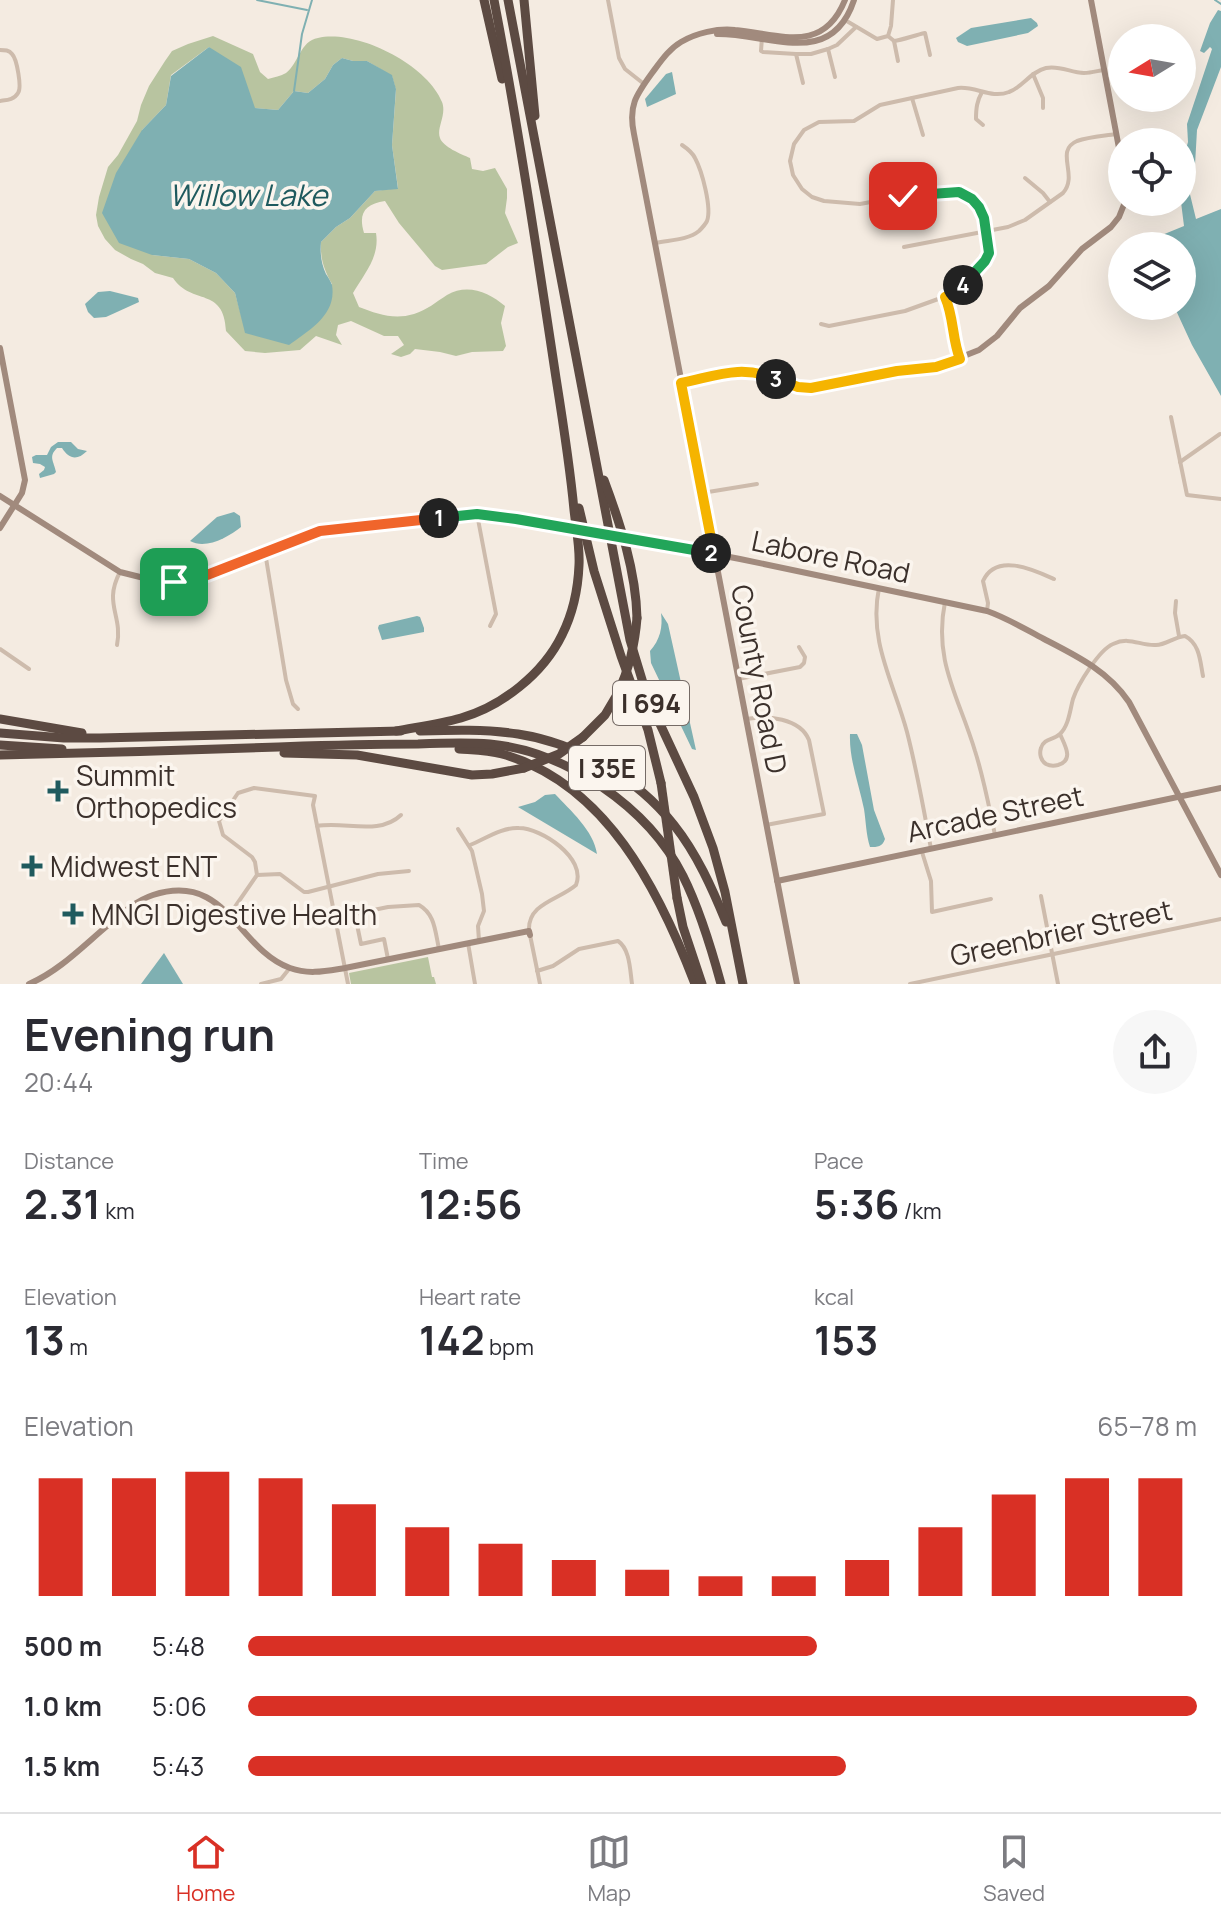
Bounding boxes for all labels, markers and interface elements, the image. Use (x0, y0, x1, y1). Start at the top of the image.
north arrow (1108, 24, 1196, 112)
map controls (1108, 24, 1196, 320)
button: locate (1108, 128, 1196, 216)
pin (869, 162, 937, 230)
water label: Willow Lake (169, 174, 329, 215)
icon: check (881, 174, 925, 218)
button: layers (1108, 232, 1196, 320)
pin: 4 (943, 265, 983, 305)
text: 4 (956, 270, 970, 300)
pin: 3 (756, 359, 796, 399)
text: 3 (770, 364, 782, 394)
pin: 1 (419, 498, 459, 538)
text: 1 (434, 503, 444, 533)
street label: Labore Road (748, 521, 914, 591)
pin: 2 (691, 533, 731, 573)
text: 2 (704, 538, 718, 568)
pin (140, 548, 208, 616)
icon: arrive (152, 560, 196, 604)
street label: County Road D (723, 581, 797, 777)
road number: I 694 (613, 681, 689, 725)
road number: I 35E (569, 746, 645, 790)
place label: Summit Orthopedics (76, 756, 237, 826)
street label: Arcade Street (903, 776, 1087, 850)
marker: Summit Orthopedics (47, 780, 69, 802)
place label: Midwest ENT (50, 847, 218, 885)
marker: Midwest ENT (21, 855, 43, 877)
street label: Greenbrier Street (947, 890, 1175, 974)
place label: MNGI Digestive Health (91, 895, 377, 933)
marker: MNGI Digestive Health (62, 903, 84, 925)
text: Evening run (24, 1004, 275, 1064)
button: share (1113, 1010, 1197, 1094)
text: 20:44 (24, 1064, 93, 1100)
text: Distance (24, 1146, 114, 1176)
text: Time (419, 1146, 469, 1176)
text: Pace (814, 1146, 864, 1176)
text: 2.31 (24, 1176, 101, 1231)
text: 12:56 (419, 1176, 522, 1231)
text: 5:36 (814, 1176, 899, 1231)
text: km (101, 1196, 135, 1226)
text: /km (899, 1196, 942, 1226)
text: Elevation (24, 1282, 117, 1312)
text: Heart rate (419, 1282, 521, 1312)
text: kcal (814, 1282, 854, 1312)
text: 13 (24, 1312, 65, 1367)
text: 142 (419, 1312, 485, 1367)
text: 153 (814, 1312, 878, 1367)
text: m (65, 1332, 88, 1362)
text: bpm (485, 1332, 534, 1362)
text: Elevation (24, 1408, 134, 1444)
text: 65–78 m (1097, 1408, 1197, 1444)
text: 500 m (24, 1628, 102, 1664)
text: 5:48 (152, 1628, 205, 1664)
text: 1.0 km (24, 1688, 102, 1724)
text: 5:06 (152, 1688, 207, 1724)
text: 1.5 km (24, 1748, 100, 1784)
text: 5:43 (152, 1748, 205, 1784)
tab: Home (176, 1830, 235, 1908)
tab: Map (587, 1830, 631, 1908)
tab: Saved (983, 1830, 1045, 1908)

